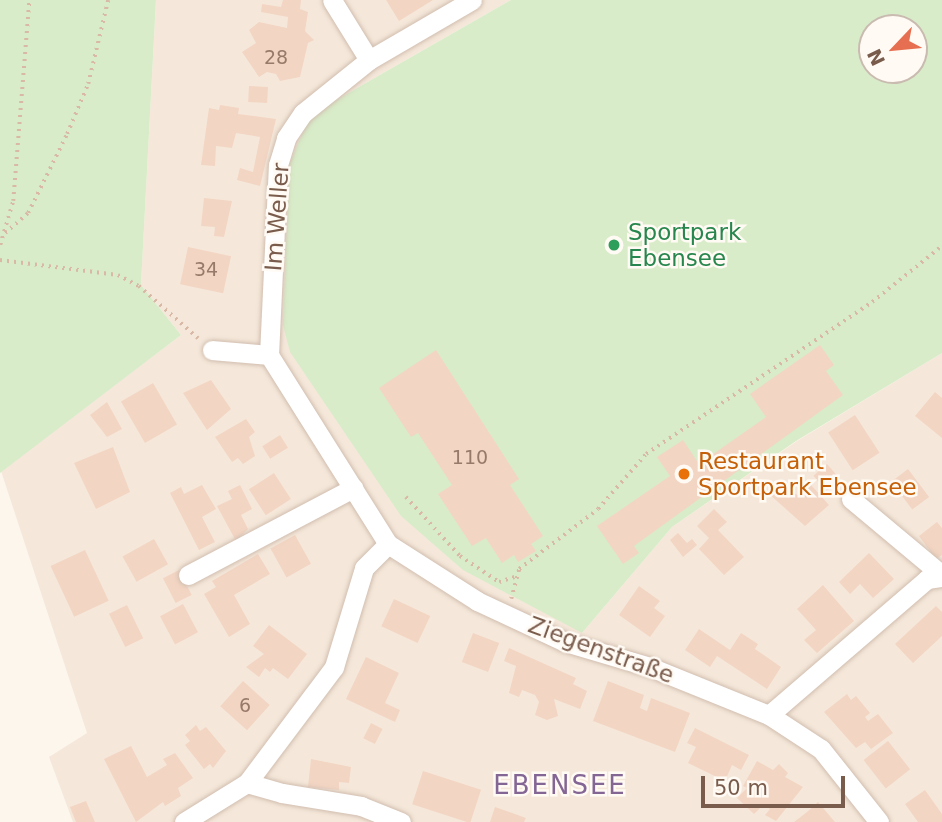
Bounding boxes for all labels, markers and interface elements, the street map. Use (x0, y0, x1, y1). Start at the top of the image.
north arrow (858, 14, 928, 84)
text: N (863, 45, 889, 69)
house number: 28 (264, 47, 288, 69)
street label: Im Weller (259, 162, 295, 272)
place label: Sportpark Ebensee (628, 218, 741, 272)
marker: Sportpark Ebensee (606, 237, 622, 253)
house number: 34 (194, 259, 218, 281)
house number: 110 (452, 447, 488, 469)
place label: Restaurant Sportpark Ebensee (698, 447, 917, 501)
marker: Restaurant Sportpark Ebensee (676, 466, 692, 482)
street label: Ziegenstraße (524, 611, 678, 689)
house number: 6 (239, 695, 251, 717)
scale bar (704, 762, 848, 806)
district label: EBENSEE (494, 770, 626, 802)
text: 50 m (714, 776, 768, 800)

